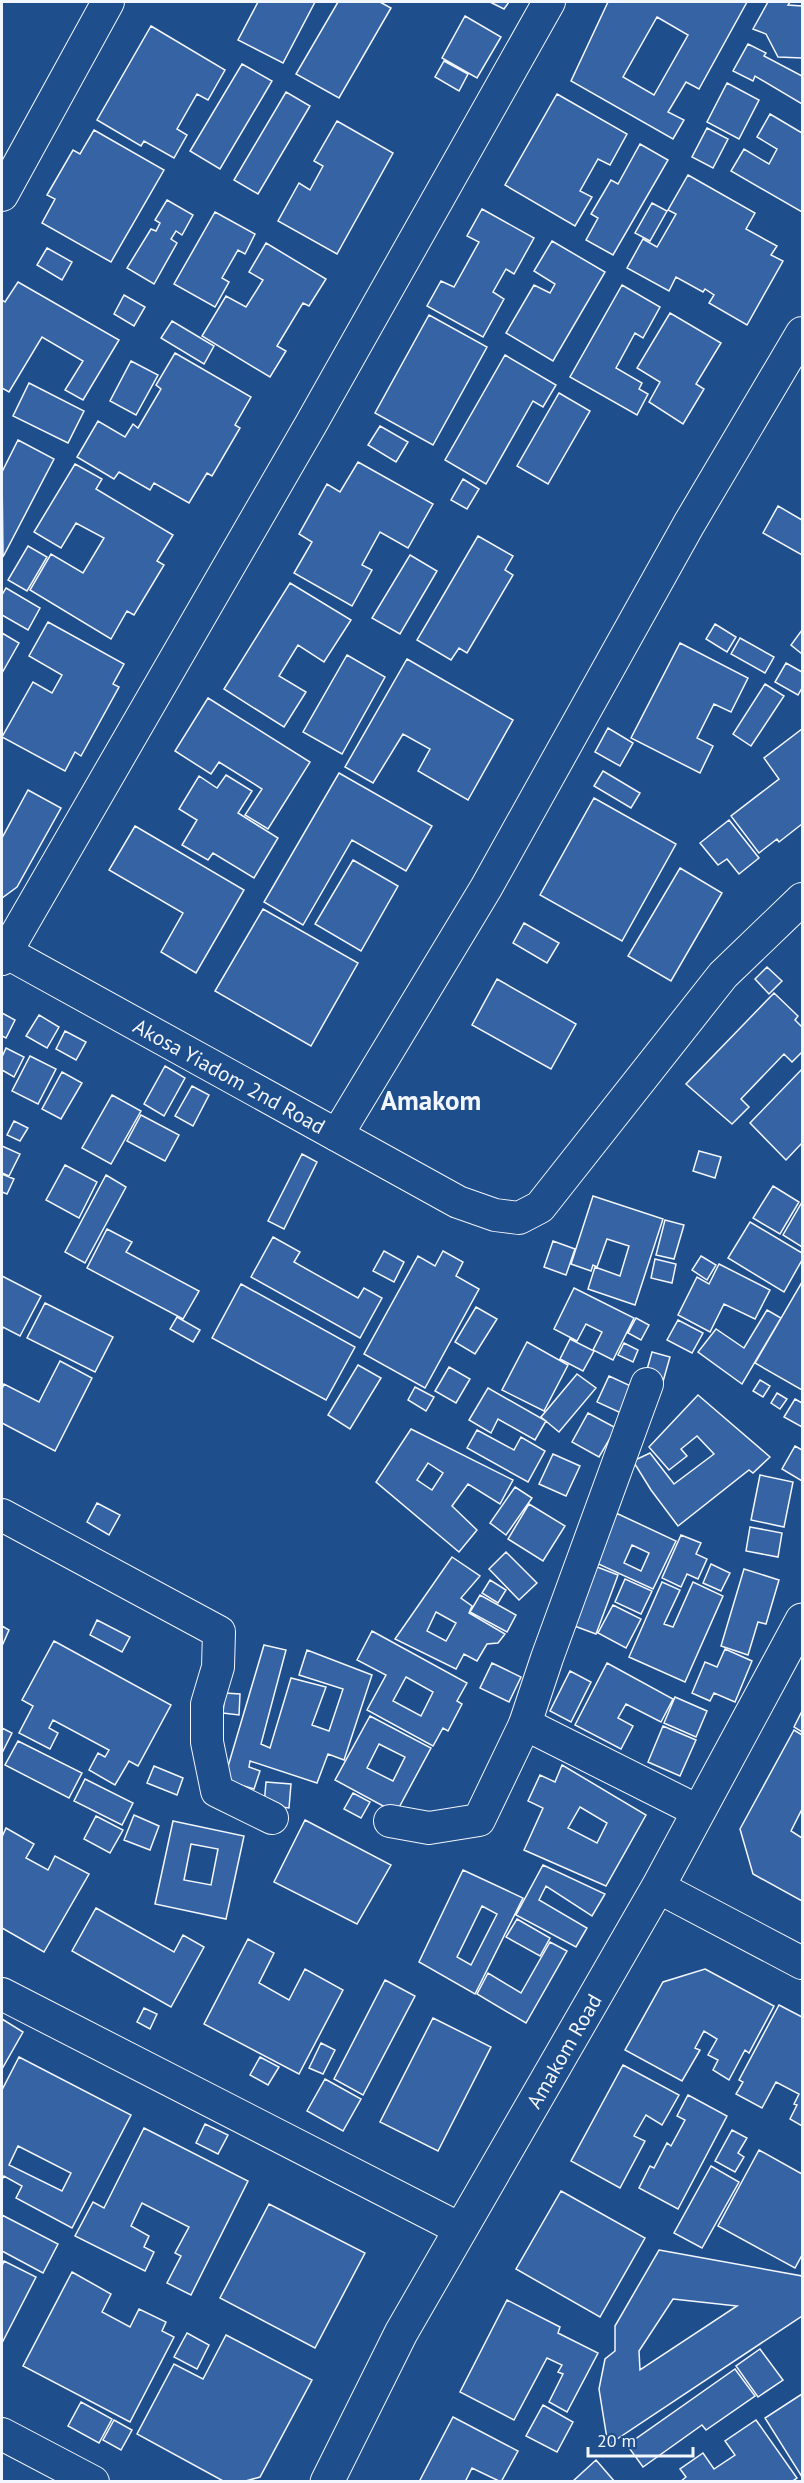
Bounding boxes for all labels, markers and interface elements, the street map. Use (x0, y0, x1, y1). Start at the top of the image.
street label: Akosa Yiadom 2nd Road (129, 1012, 330, 1140)
district label: Amakom (381, 1083, 481, 1117)
street label: Amakom Road (520, 1989, 607, 2113)
scale bar (588, 2420, 693, 2458)
text: 20 m (597, 2429, 636, 2452)

